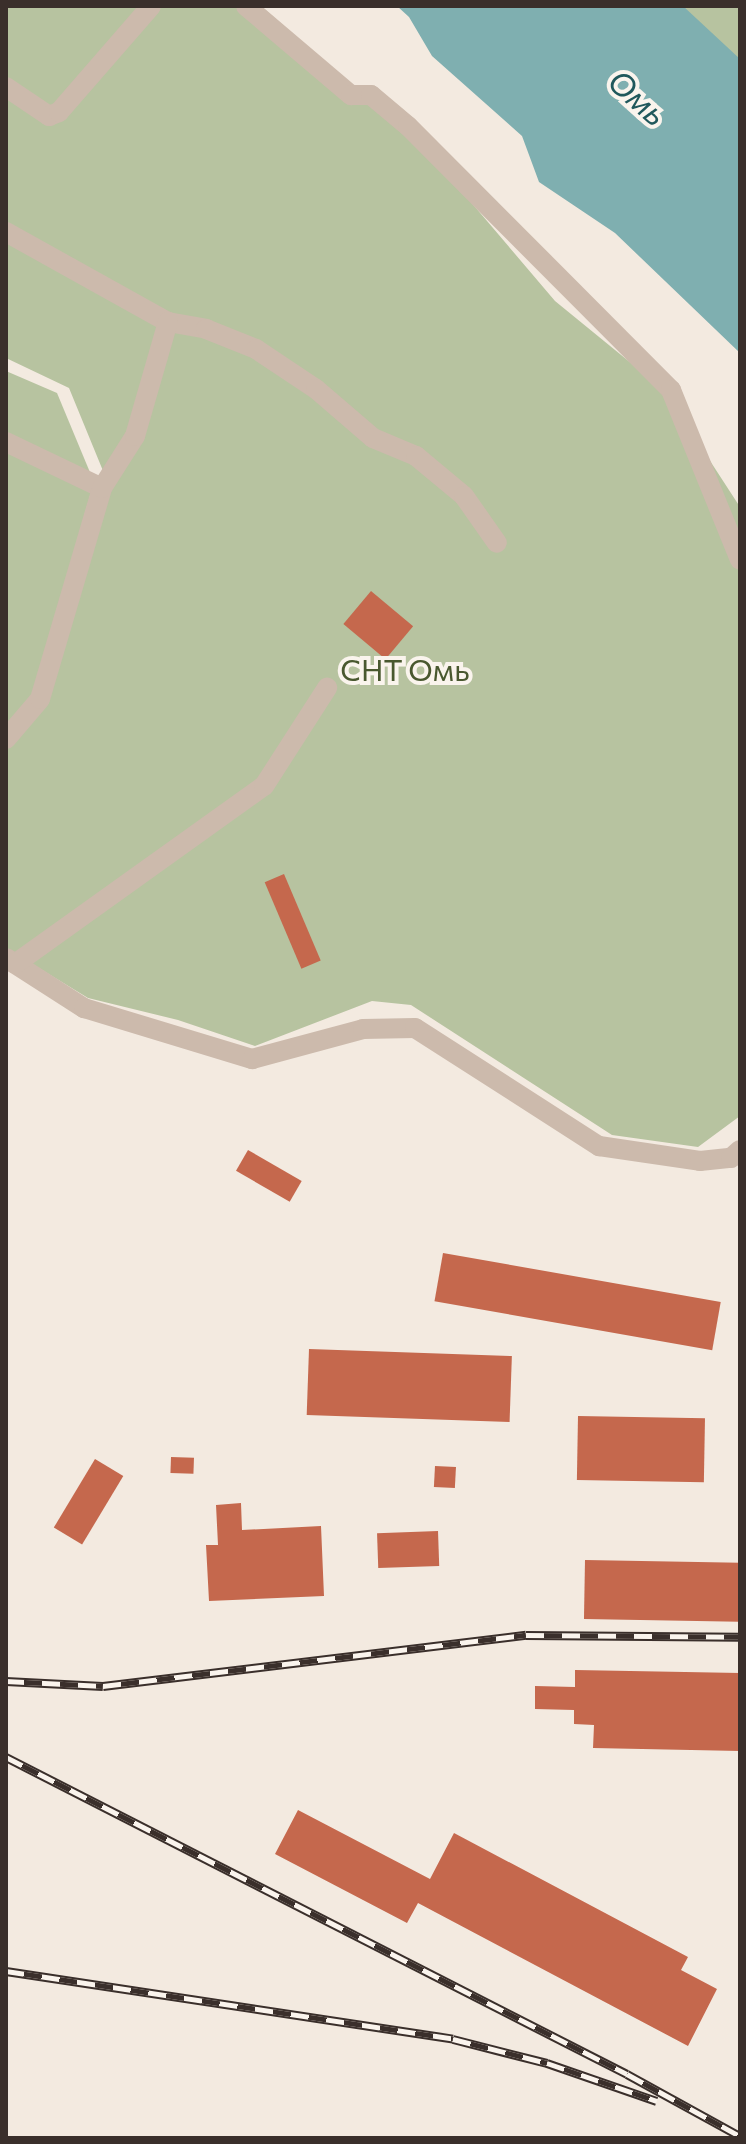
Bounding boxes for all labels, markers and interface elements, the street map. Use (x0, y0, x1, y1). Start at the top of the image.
water label: Омь (601, 61, 675, 133)
park label: СНТ Омь (340, 651, 470, 687)

